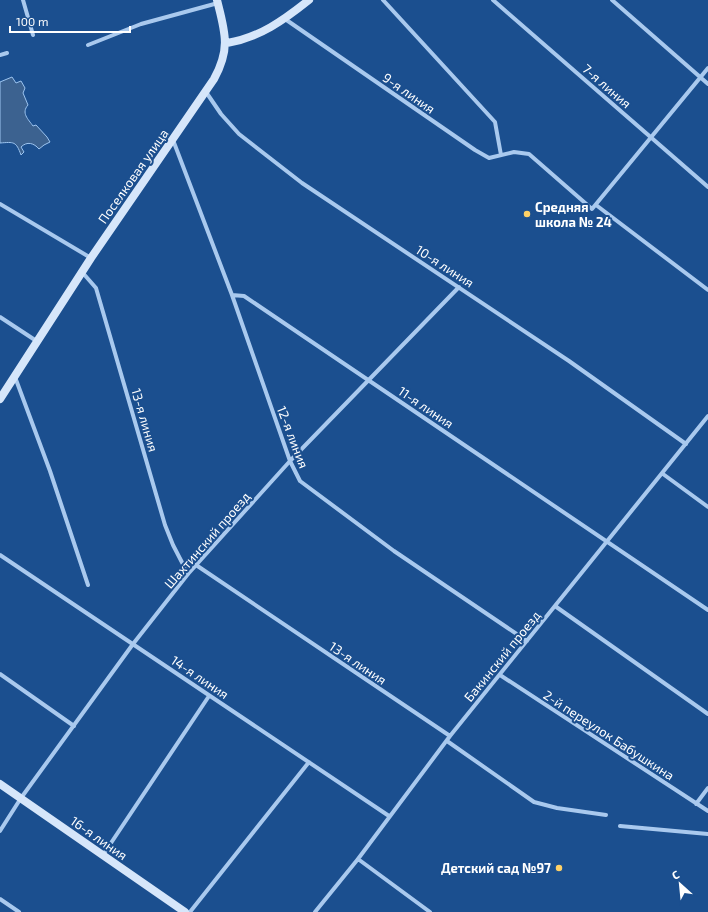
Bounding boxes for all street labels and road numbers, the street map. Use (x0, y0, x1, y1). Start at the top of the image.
street label: 7-я линия (579, 60, 635, 112)
street label: 9-я линия (380, 69, 438, 117)
street label: Поселковая улица (94, 126, 172, 226)
street label: 10-я линия (413, 241, 477, 291)
street label: 11-я линия (395, 383, 457, 431)
street label: 13-я линия (128, 386, 162, 454)
street label: 12-я линия (274, 404, 312, 470)
street label: Шахтинский проезд (161, 488, 254, 592)
street label: Бакинский проезд (460, 607, 544, 705)
street label: 13-я линия (326, 638, 390, 688)
street label: 14-я линия (168, 652, 232, 702)
street label: 2-й переулок Бабушкина (541, 687, 677, 783)
street label: 16-я линия (68, 813, 130, 863)

